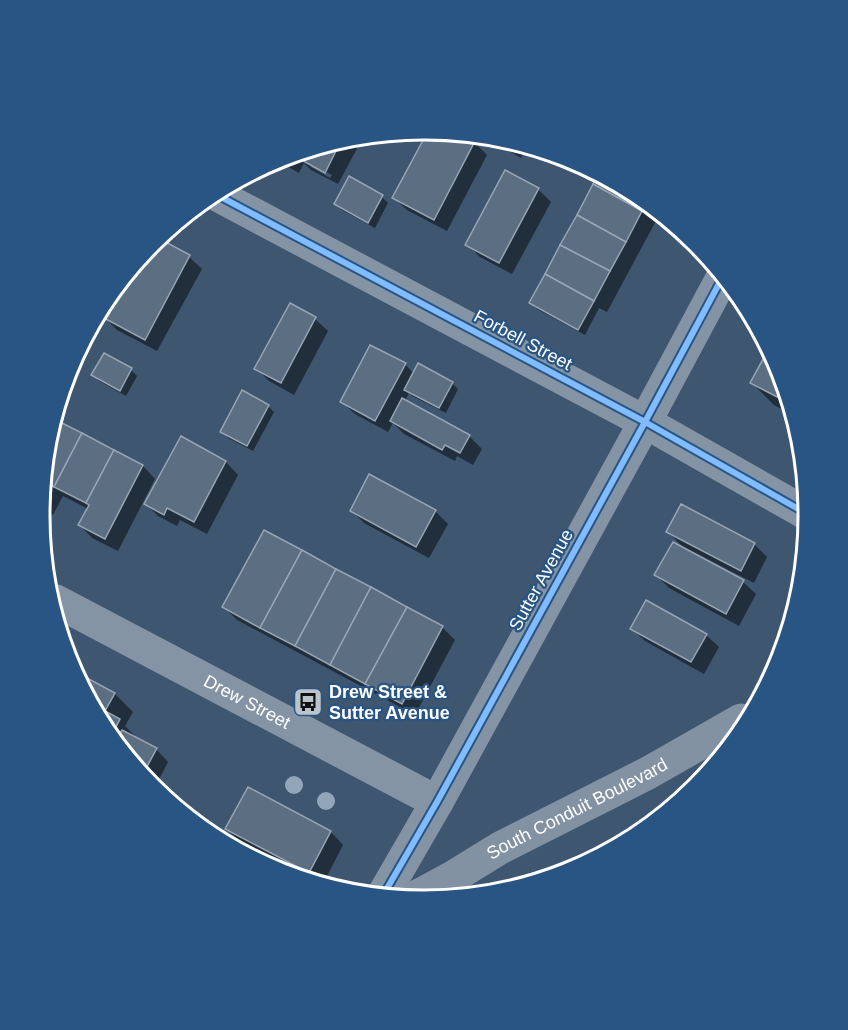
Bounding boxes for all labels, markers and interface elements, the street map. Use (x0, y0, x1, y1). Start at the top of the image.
street label: Forbell Street (471, 306, 575, 374)
street label: Sutter Avenue (505, 526, 577, 634)
street label: Drew Street (200, 671, 294, 733)
place label: Drew Street & Sutter Avenue (329, 682, 450, 723)
bus stop icon: Drew Street & Sutter Avenue (292, 686, 324, 718)
street label: South Conduit Boulevard (483, 754, 671, 864)

